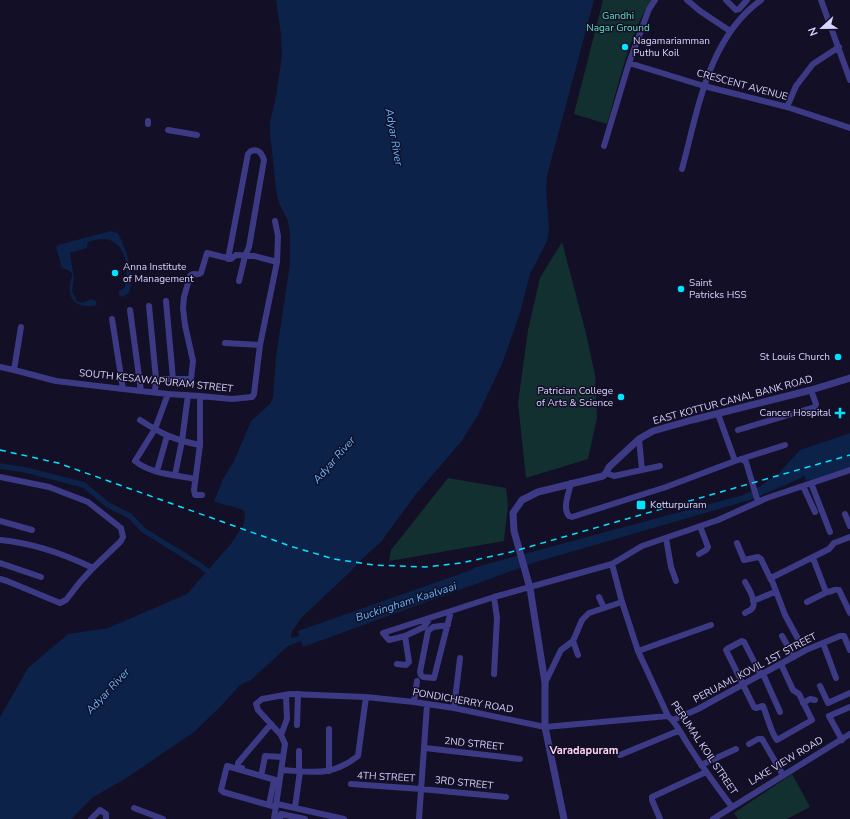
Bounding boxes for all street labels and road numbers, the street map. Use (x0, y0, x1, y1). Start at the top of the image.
street label: CRESCENT AVENUE (695, 66, 789, 104)
street label: SOUTH KESAWAPURAM STREET (78, 366, 234, 396)
street label: EAST KOTTUR CANAL BANK ROAD (651, 372, 815, 428)
street label: PERUAML KOVIL 1ST STREET (691, 629, 819, 707)
street label: PONDICHERRY ROAD (411, 685, 515, 717)
street label: PERUMAL KOIL STREET (667, 698, 741, 798)
street label: LAKE VIEW ROAD (746, 733, 826, 789)
street label: 2ND STREET (444, 734, 504, 754)
street label: 4TH STREET (356, 768, 416, 786)
street label: 3RD STREET (434, 773, 494, 793)

